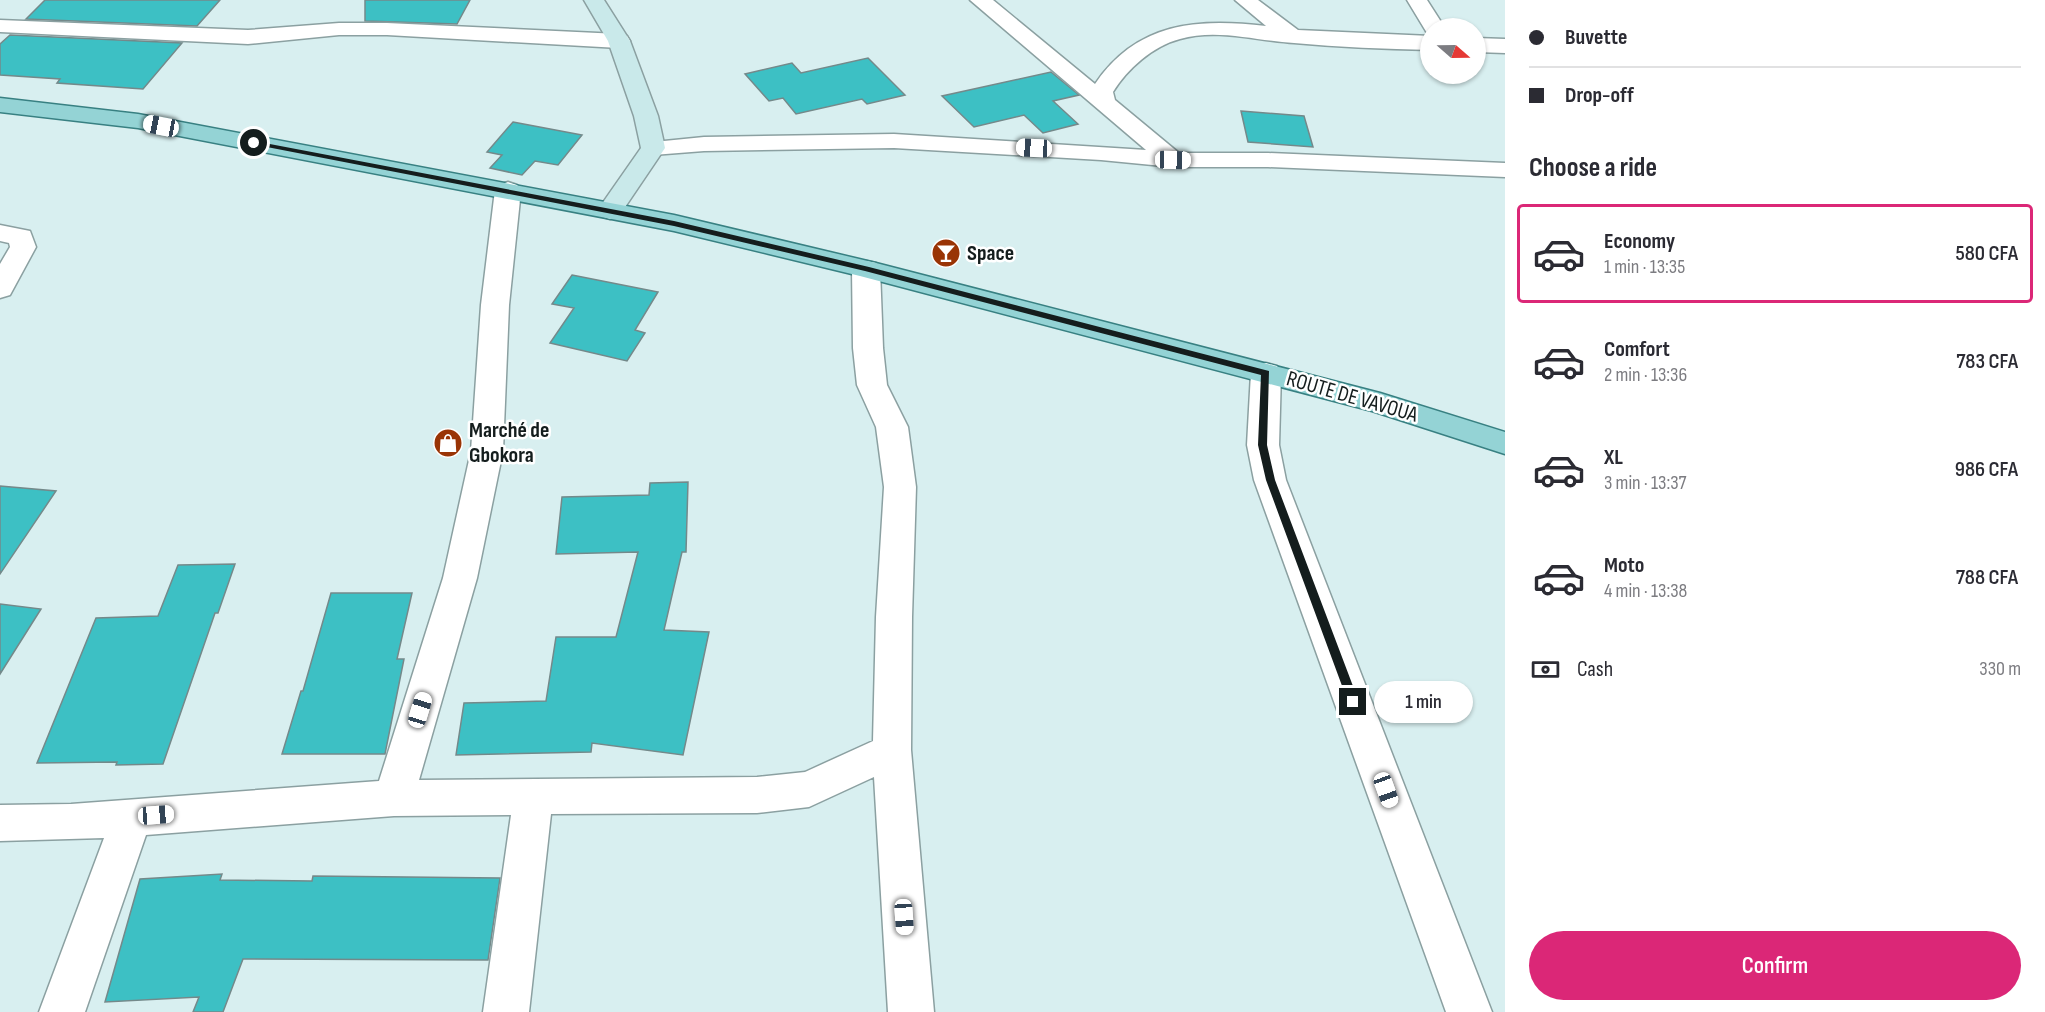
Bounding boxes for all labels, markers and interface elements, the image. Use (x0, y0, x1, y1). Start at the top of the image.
north arrow (1420, 18, 1486, 84)
map controls (1420, 18, 1486, 84)
text: Buvette (1565, 24, 1627, 51)
text: Drop-off (1565, 82, 1634, 109)
car (142, 114, 180, 138)
route start (240, 129, 267, 156)
car (1016, 138, 1052, 158)
car (1155, 151, 1191, 169)
text: Choose a ride (1529, 152, 1657, 184)
icon: car (1532, 227, 1586, 281)
text: Economy (1604, 228, 1675, 255)
bar icon: Space (930, 237, 962, 269)
place label: Space (967, 240, 1014, 267)
text: 580 CFA (1955, 240, 2018, 267)
text: 1 min · 13:35 (1604, 255, 1685, 279)
icon: car (1532, 335, 1586, 389)
text: Comfort (1604, 336, 1670, 363)
text: 783 CFA (1956, 348, 2018, 375)
text: 2 min · 13:36 (1604, 363, 1687, 387)
street label: ROUTE DE VAVOUA (1283, 365, 1421, 429)
place label: Marché de Gbokora (469, 417, 549, 469)
shop icon: Marché de Gbokora (432, 427, 464, 459)
icon: car (1532, 443, 1586, 497)
text: XL (1604, 444, 1623, 471)
text: 986 CFA (1955, 456, 2018, 483)
text: 3 min · 13:37 (1604, 471, 1687, 495)
icon: car (1532, 551, 1586, 605)
text: Moto (1604, 552, 1644, 579)
text: 788 CFA (1956, 564, 2018, 591)
text: 4 min · 13:38 (1604, 579, 1687, 603)
icon: cash (1529, 653, 1562, 686)
text: Cash (1577, 656, 1613, 683)
text: 330 m (1979, 657, 2021, 681)
callout: 1 min (1374, 681, 1473, 723)
route end (1339, 688, 1366, 715)
car (406, 690, 434, 730)
text: 1 min (1405, 690, 1442, 714)
car (1371, 770, 1401, 810)
car (137, 805, 175, 825)
car (894, 898, 914, 936)
button: Confirm (1529, 931, 2021, 1000)

